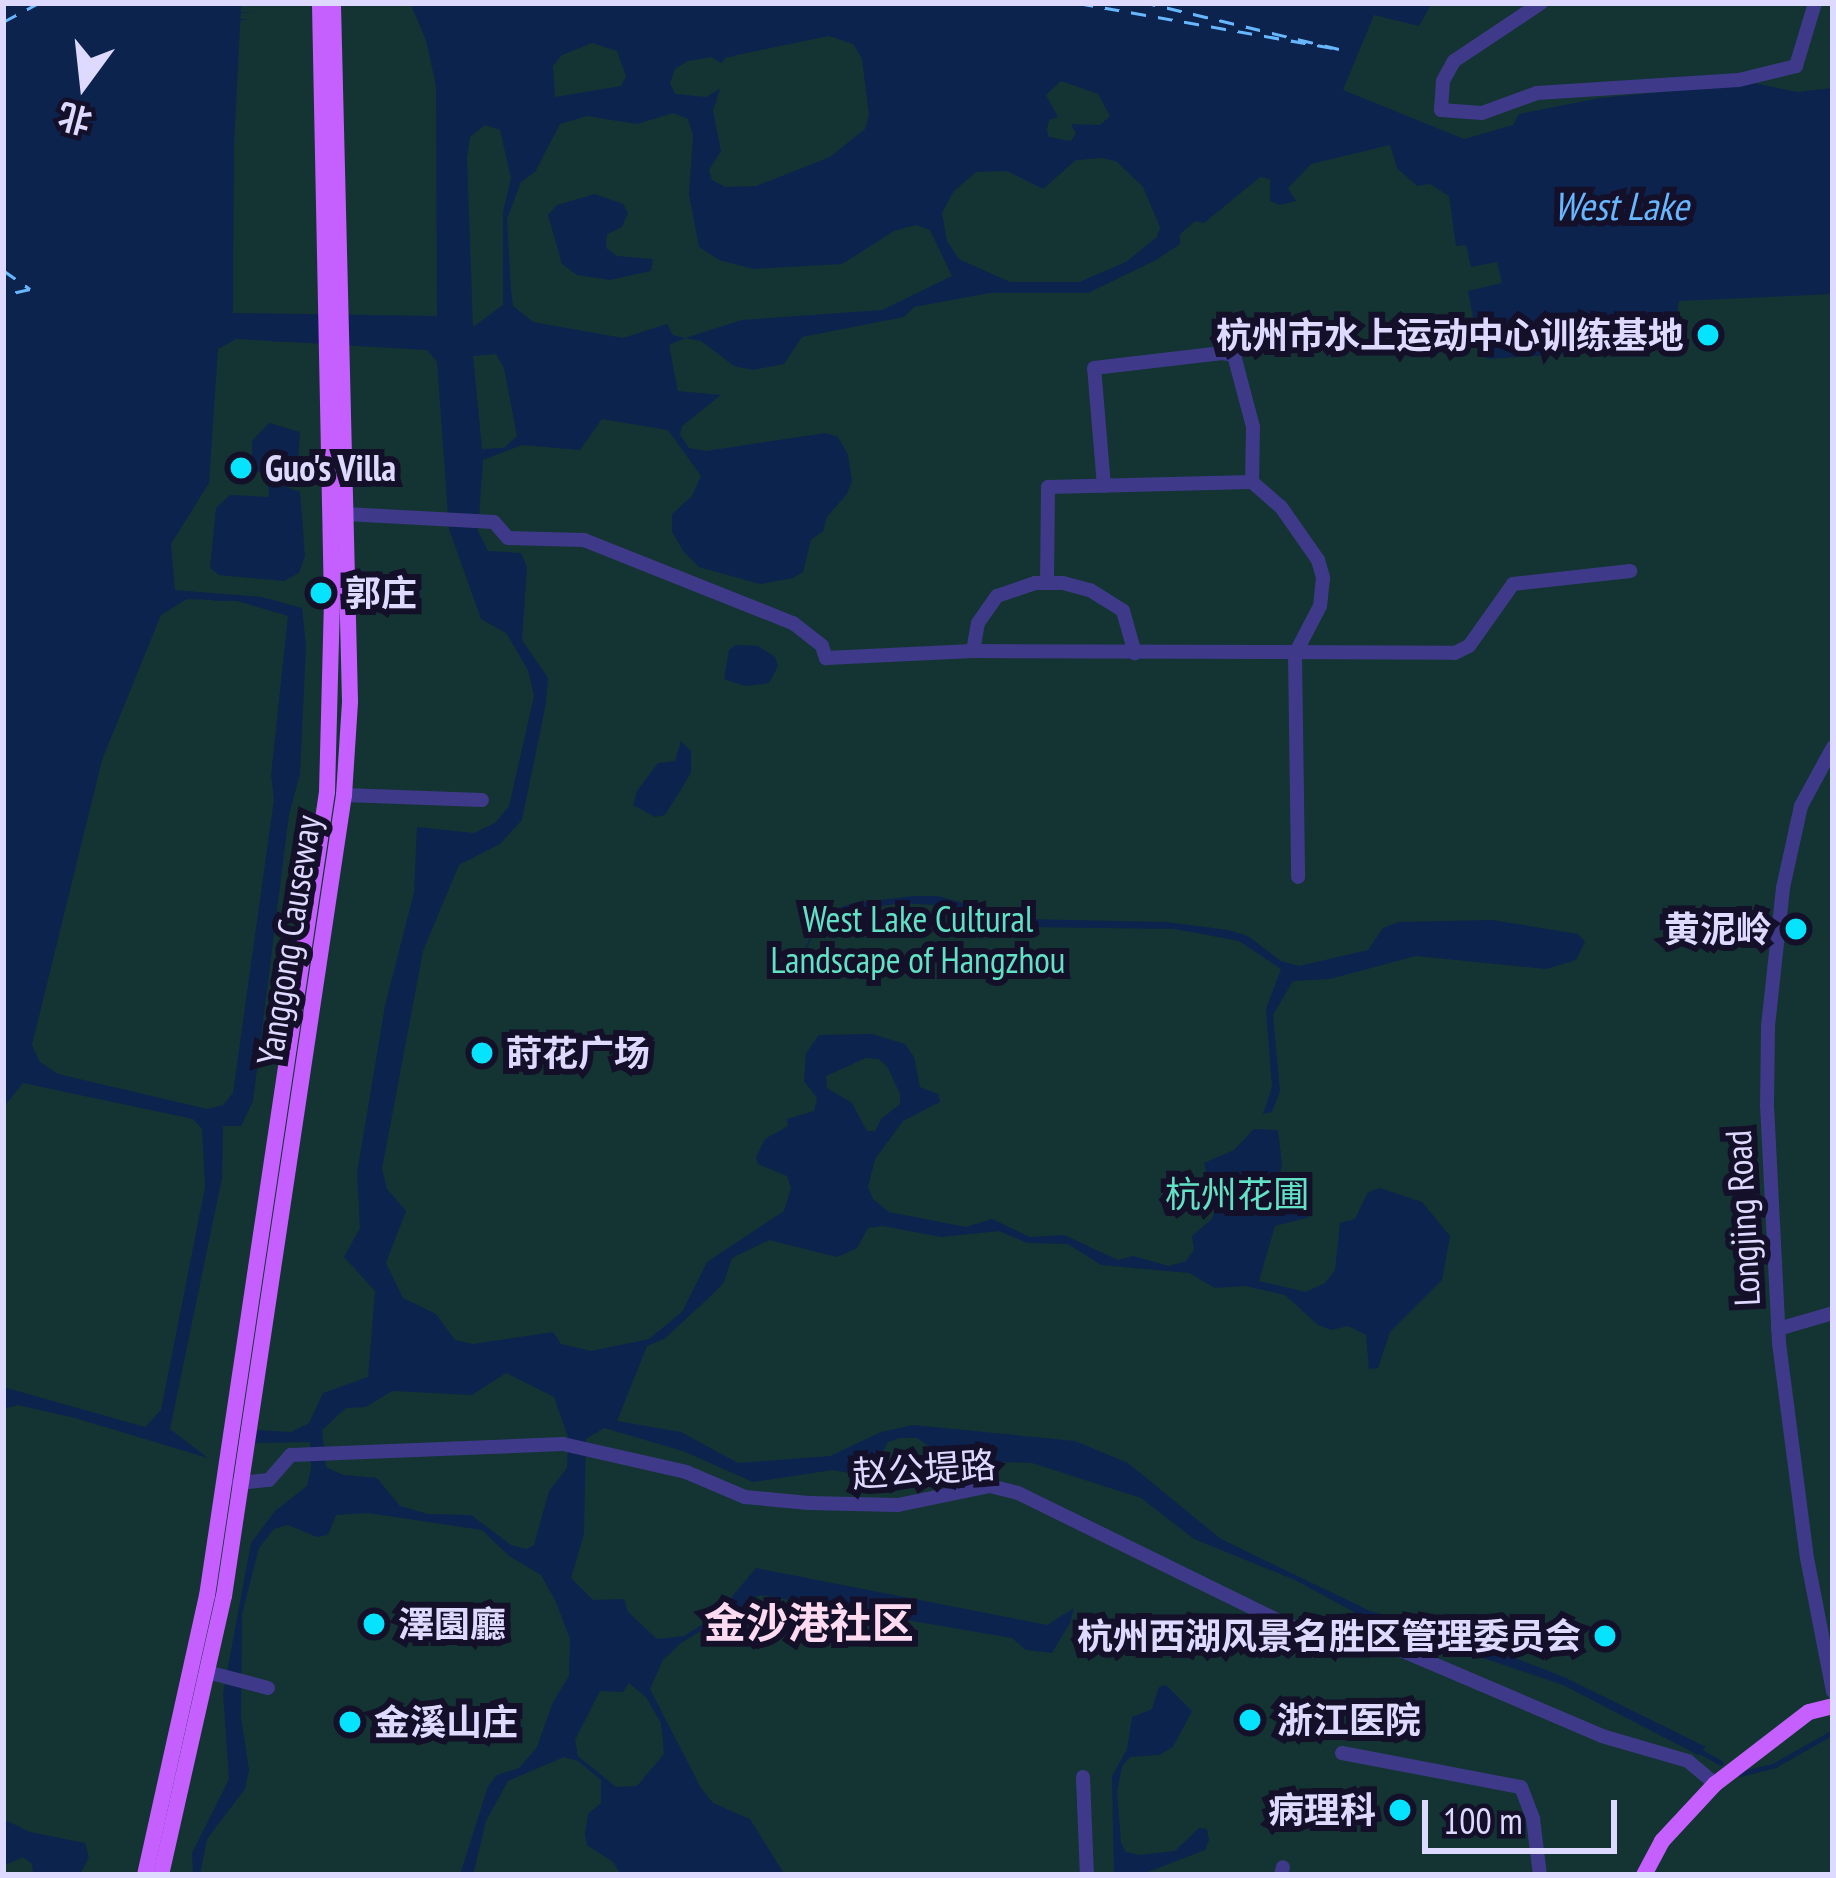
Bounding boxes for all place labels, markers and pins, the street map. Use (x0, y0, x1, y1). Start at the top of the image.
place label: 杭州市水上运动中心训练基地 (1216, 313, 1684, 357)
marker: 杭州市水上运动中心训练基地 (1695, 322, 1721, 348)
place label: Guo's Villa (265, 446, 397, 490)
marker: Guo's Villa (228, 455, 254, 481)
place label: 郭庄 (345, 571, 417, 615)
marker: 郭庄 (308, 580, 334, 606)
place label: 黄泥岭 (1664, 907, 1772, 951)
marker: 黄泥岭 (1783, 916, 1809, 942)
place label: 莳花广场 (506, 1031, 650, 1075)
marker: 莳花广场 (469, 1040, 495, 1066)
place label: 澤園廳 (398, 1602, 506, 1646)
marker: 澤園廳 (361, 1611, 387, 1637)
place label: 杭州西湖风景名胜区管理委员会 (1077, 1614, 1581, 1658)
marker: 杭州西湖风景名胜区管理委员会 (1592, 1623, 1618, 1649)
place label: 浙江医院 (1277, 1698, 1421, 1742)
place label: 金溪山庄 (374, 1700, 518, 1744)
marker: 浙江医院 (1234, 1704, 1266, 1736)
marker: 金溪山庄 (337, 1709, 363, 1735)
place label: 病理科 (1268, 1788, 1376, 1832)
marker: 病理科 (1387, 1797, 1413, 1823)

